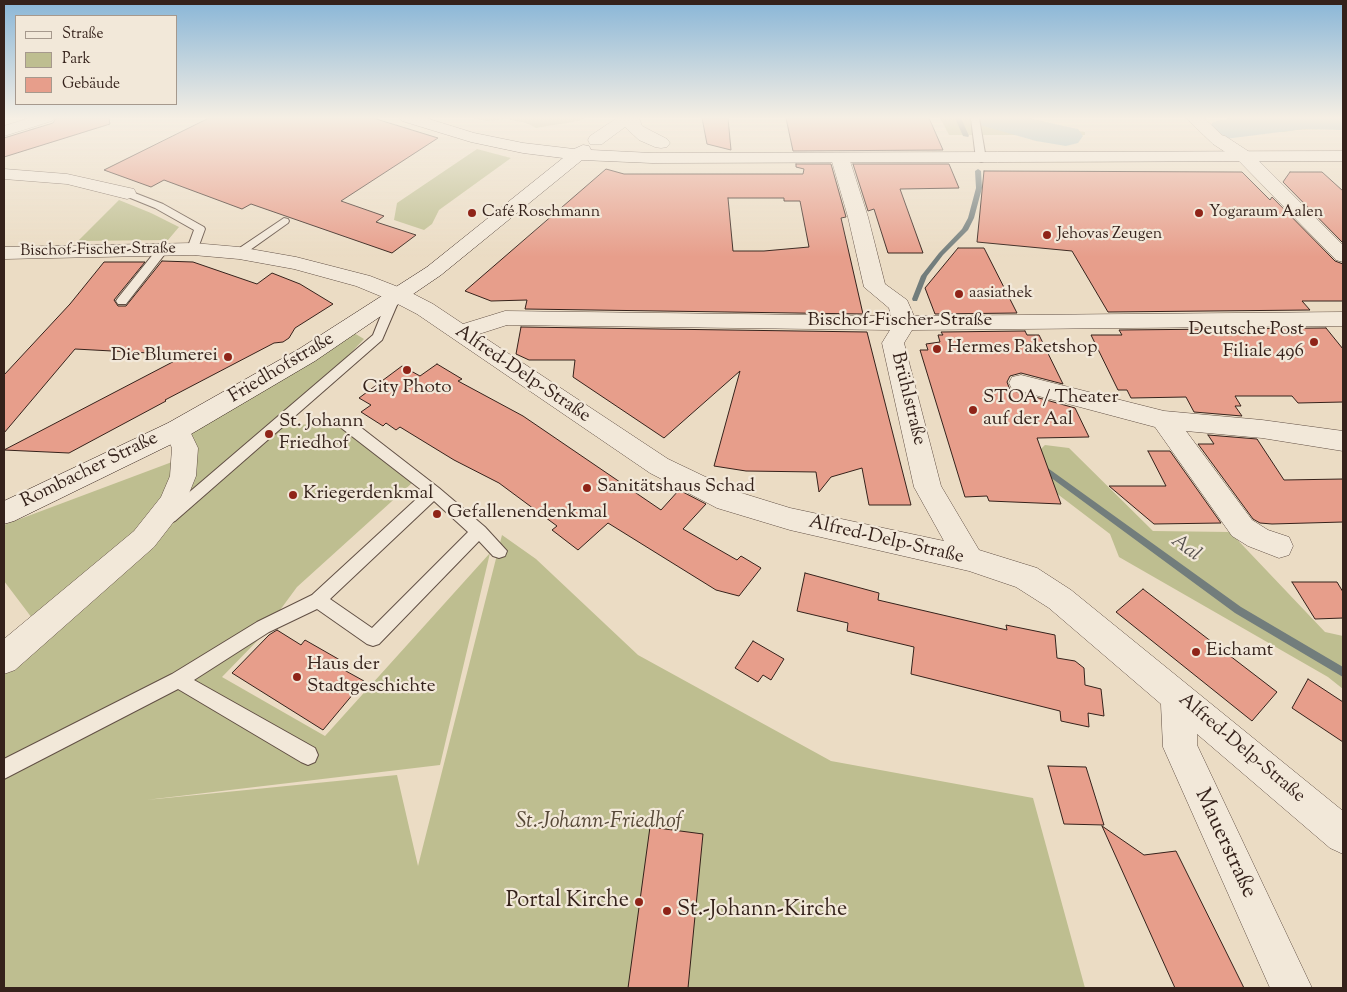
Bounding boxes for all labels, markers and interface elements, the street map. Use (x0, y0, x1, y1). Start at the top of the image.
legend (15, 15, 178, 105)
text: Straße (62, 24, 104, 45)
text: Park (62, 49, 91, 70)
text: Gebäude (62, 74, 120, 95)
place label: Café Roschmann (482, 203, 600, 223)
place label: Yogaraum Aalen (1209, 203, 1323, 223)
marker: Café Roschmann (466, 207, 478, 219)
marker: Yogaraum Aalen (1193, 207, 1205, 219)
place label: Jehovas Zeugen (1057, 225, 1162, 245)
marker: Jehovas Zeugen (1041, 229, 1053, 241)
street label: Bischof-Fischer-Straße (20, 240, 176, 262)
place label: aasiathek (969, 284, 1033, 304)
marker: aasiathek (953, 288, 965, 300)
street label: Bischof-Fischer-Straße (808, 311, 992, 333)
place label: Deutsche Post Filiale 496 (1189, 320, 1304, 364)
street label: Alfred-Delp-Straße (450, 321, 594, 429)
street label: Friedhofstraße (225, 329, 339, 409)
marker: Deutsche Post Filiale 496 (1308, 336, 1320, 348)
place label: Hermes Paketshop (947, 338, 1098, 360)
marker: Hermes Paketshop (931, 343, 943, 355)
place label: Die Blumerei (111, 346, 218, 368)
street label: Brühlstraße (884, 350, 930, 448)
marker: Die Blumerei (222, 351, 234, 363)
marker: City Photo (401, 364, 413, 376)
place label: City Photo (362, 378, 452, 400)
place label: STOA / Theater auf der Aal (983, 388, 1119, 432)
marker: STOA / Theater auf der Aal (967, 404, 979, 416)
place label: St. Johann Friedhof (279, 412, 364, 456)
street label: Rombacher Straße (18, 428, 162, 514)
marker: St. Johann Friedhof (263, 428, 275, 440)
place label: Sanitätshaus Schad (597, 477, 755, 499)
marker: Sanitätshaus Schad (581, 482, 593, 494)
place label: Kriegerdenkmal (303, 484, 434, 506)
marker: Kriegerdenkmal (287, 489, 299, 501)
place label: Gefallenendenkmal (447, 503, 608, 525)
marker: Gefallenendenkmal (431, 508, 443, 520)
street label: Alfred-Delp-Straße (806, 512, 966, 570)
water label: Aal (1165, 530, 1205, 568)
place label: Eichamt (1206, 641, 1273, 663)
marker: Eichamt (1190, 646, 1202, 658)
place label: Haus der Stadtgeschichte (307, 655, 436, 699)
marker: Haus der Stadtgeschichte (291, 671, 303, 683)
street label: Alfred-Delp-Straße (1173, 689, 1309, 809)
street label: Mauerstraße (1187, 785, 1261, 903)
park label: St.-Johann-Friedhof (516, 810, 682, 836)
place label: Portal Kirche (506, 889, 629, 915)
marker: Portal Kirche (633, 896, 645, 908)
place label: St.-Johann-Kirche (677, 898, 847, 924)
marker: St.-Johann-Kirche (661, 905, 673, 917)

